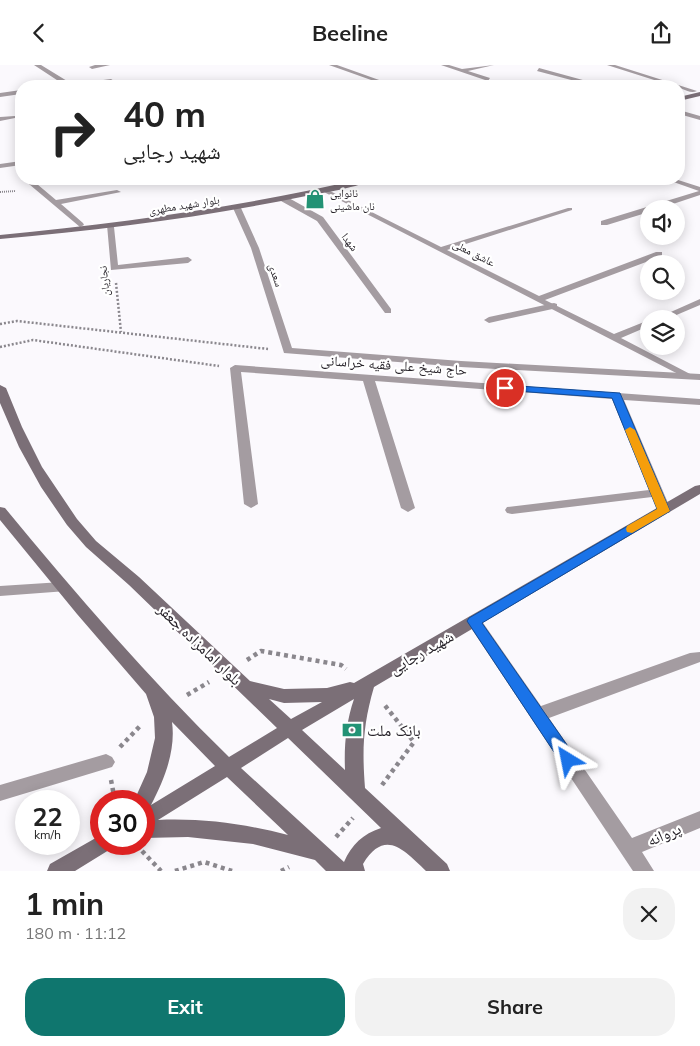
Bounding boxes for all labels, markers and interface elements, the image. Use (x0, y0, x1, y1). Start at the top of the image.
icon: back (25, 19, 53, 47)
text: Beeline (312, 19, 388, 47)
icon: share (647, 19, 675, 47)
text: 40 m (123, 92, 206, 136)
icon: right (40, 100, 105, 165)
text: شهید رجایی (123, 137, 221, 165)
place label: نانوایی نان ماشینی (330, 186, 375, 213)
shop icon: نانوایی نان ماشینی (304, 188, 326, 210)
street label: بلوار شهید مطهری (148, 192, 220, 218)
map controls (640, 200, 685, 355)
button: sound (640, 200, 685, 245)
street label: شهدا (339, 230, 361, 254)
street label: عاشق معلی (451, 236, 498, 270)
button: search (640, 255, 685, 300)
street label: سعدی (266, 262, 286, 288)
street label: نجاریان (95, 265, 113, 297)
button: layers (640, 310, 685, 355)
street label: حاج شیخ علی فقیه خراسانی (320, 351, 468, 380)
pin (484, 367, 526, 409)
icon: arrive (491, 374, 519, 402)
street label: بلوار امامزاده جعفر (153, 598, 246, 689)
street label: شهید رجایی (385, 626, 457, 679)
bank icon: بانک ملت (341, 719, 363, 741)
place label: بانک ملت (367, 720, 421, 740)
position arrow (541, 733, 593, 785)
speed limit sign: 30 (90, 790, 155, 855)
text: 22 (32, 801, 63, 832)
street label: پروانه (644, 818, 684, 850)
text: km/h (34, 827, 61, 842)
text: 1 min (25, 885, 104, 923)
button: close (623, 888, 675, 940)
text: 180 m · 11:12 (25, 923, 126, 943)
button: Exit (25, 978, 345, 1036)
button: Share (355, 978, 675, 1036)

